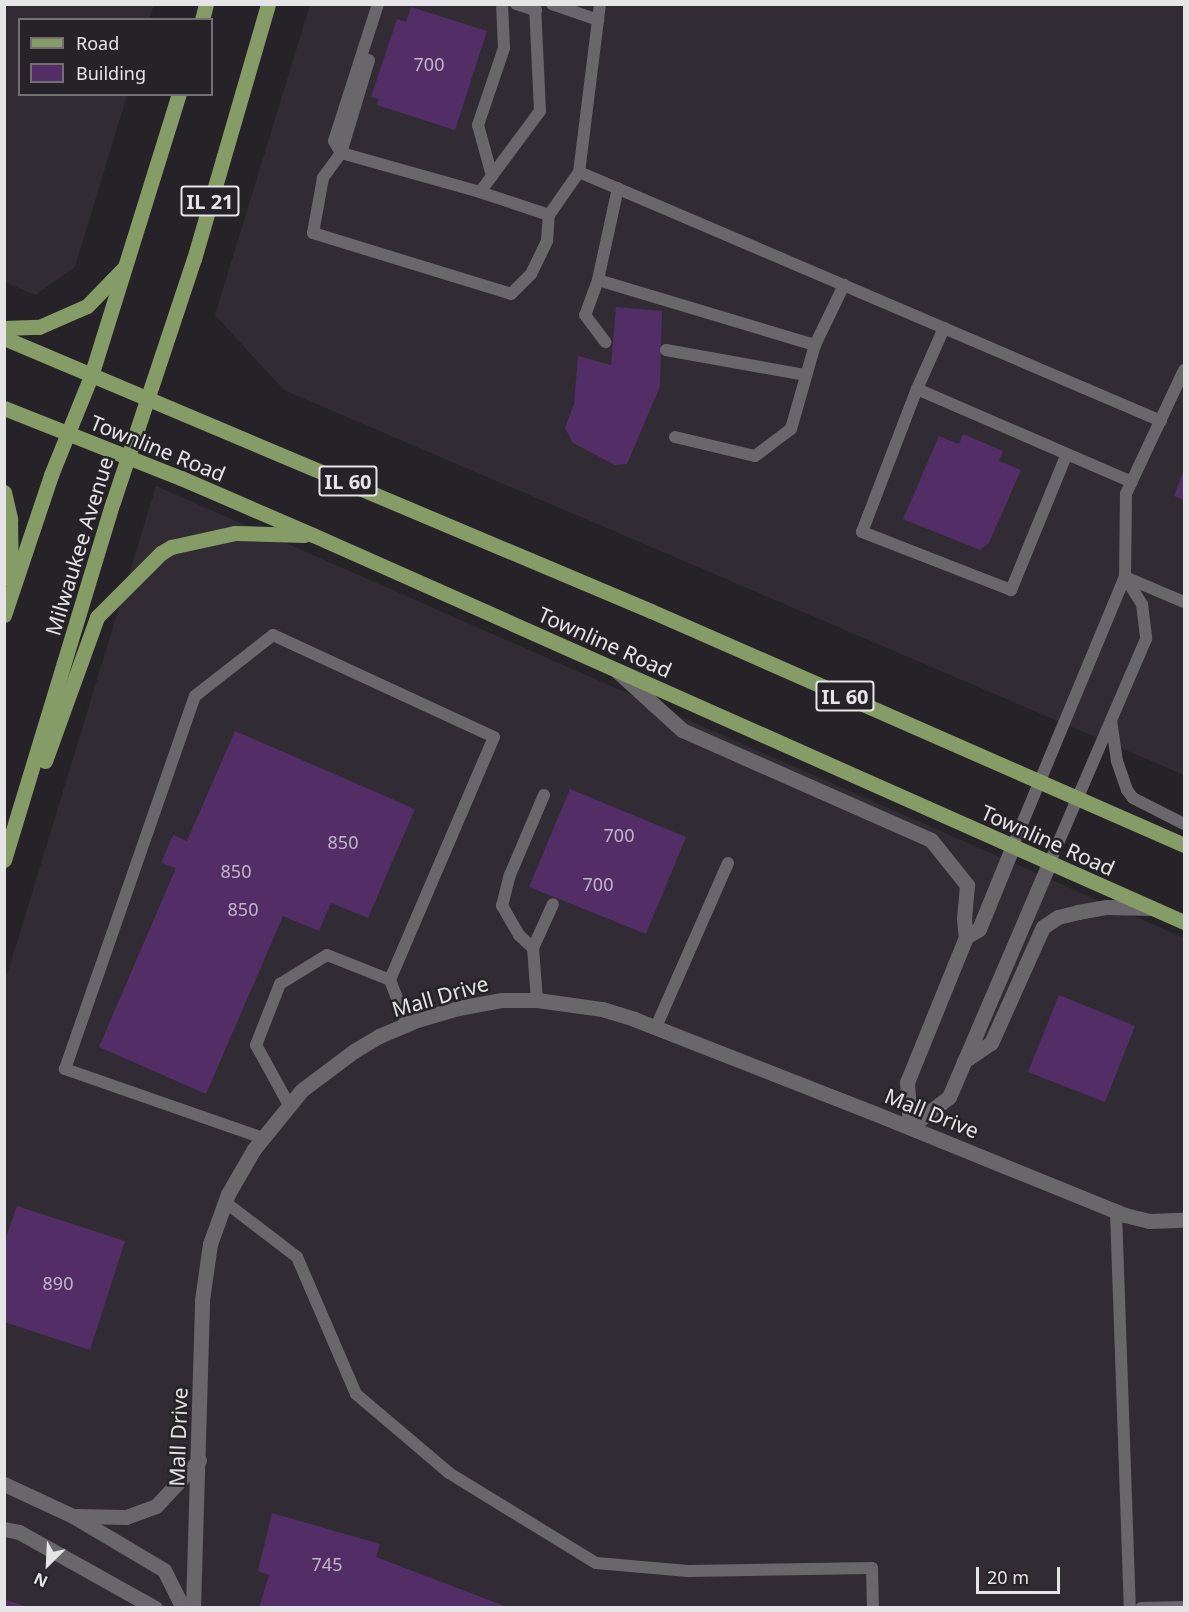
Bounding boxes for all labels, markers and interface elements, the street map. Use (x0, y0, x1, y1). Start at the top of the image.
legend (18, 18, 213, 96)
text: Road (76, 31, 119, 55)
house number: 700 (414, 53, 444, 75)
text: Building (76, 61, 146, 85)
road number: IL 21 (180, 184, 240, 218)
street label: Townline Road (87, 409, 229, 487)
street label: Milwaukee Avenue (40, 454, 118, 638)
road number: IL 60 (318, 464, 378, 498)
street label: Townline Road (534, 601, 676, 683)
road number: IL 60 (815, 679, 875, 713)
street label: Townline Road (977, 799, 1119, 881)
house number: 700 (604, 824, 634, 846)
house number: 850 (328, 831, 358, 853)
house number: 850 (221, 860, 251, 882)
house number: 700 (583, 873, 613, 895)
house number: 850 (228, 898, 258, 920)
street label: Mall Drive (389, 970, 491, 1022)
street label: Mall Drive (881, 1083, 983, 1143)
house number: 890 (43, 1272, 73, 1294)
street label: Mall Drive (164, 1387, 192, 1487)
north arrow (18, 1534, 78, 1594)
house number: 745 (312, 1553, 342, 1575)
scale bar (979, 1555, 1063, 1593)
text: 20 m (987, 1565, 1029, 1589)
text: N (30, 1568, 51, 1593)

